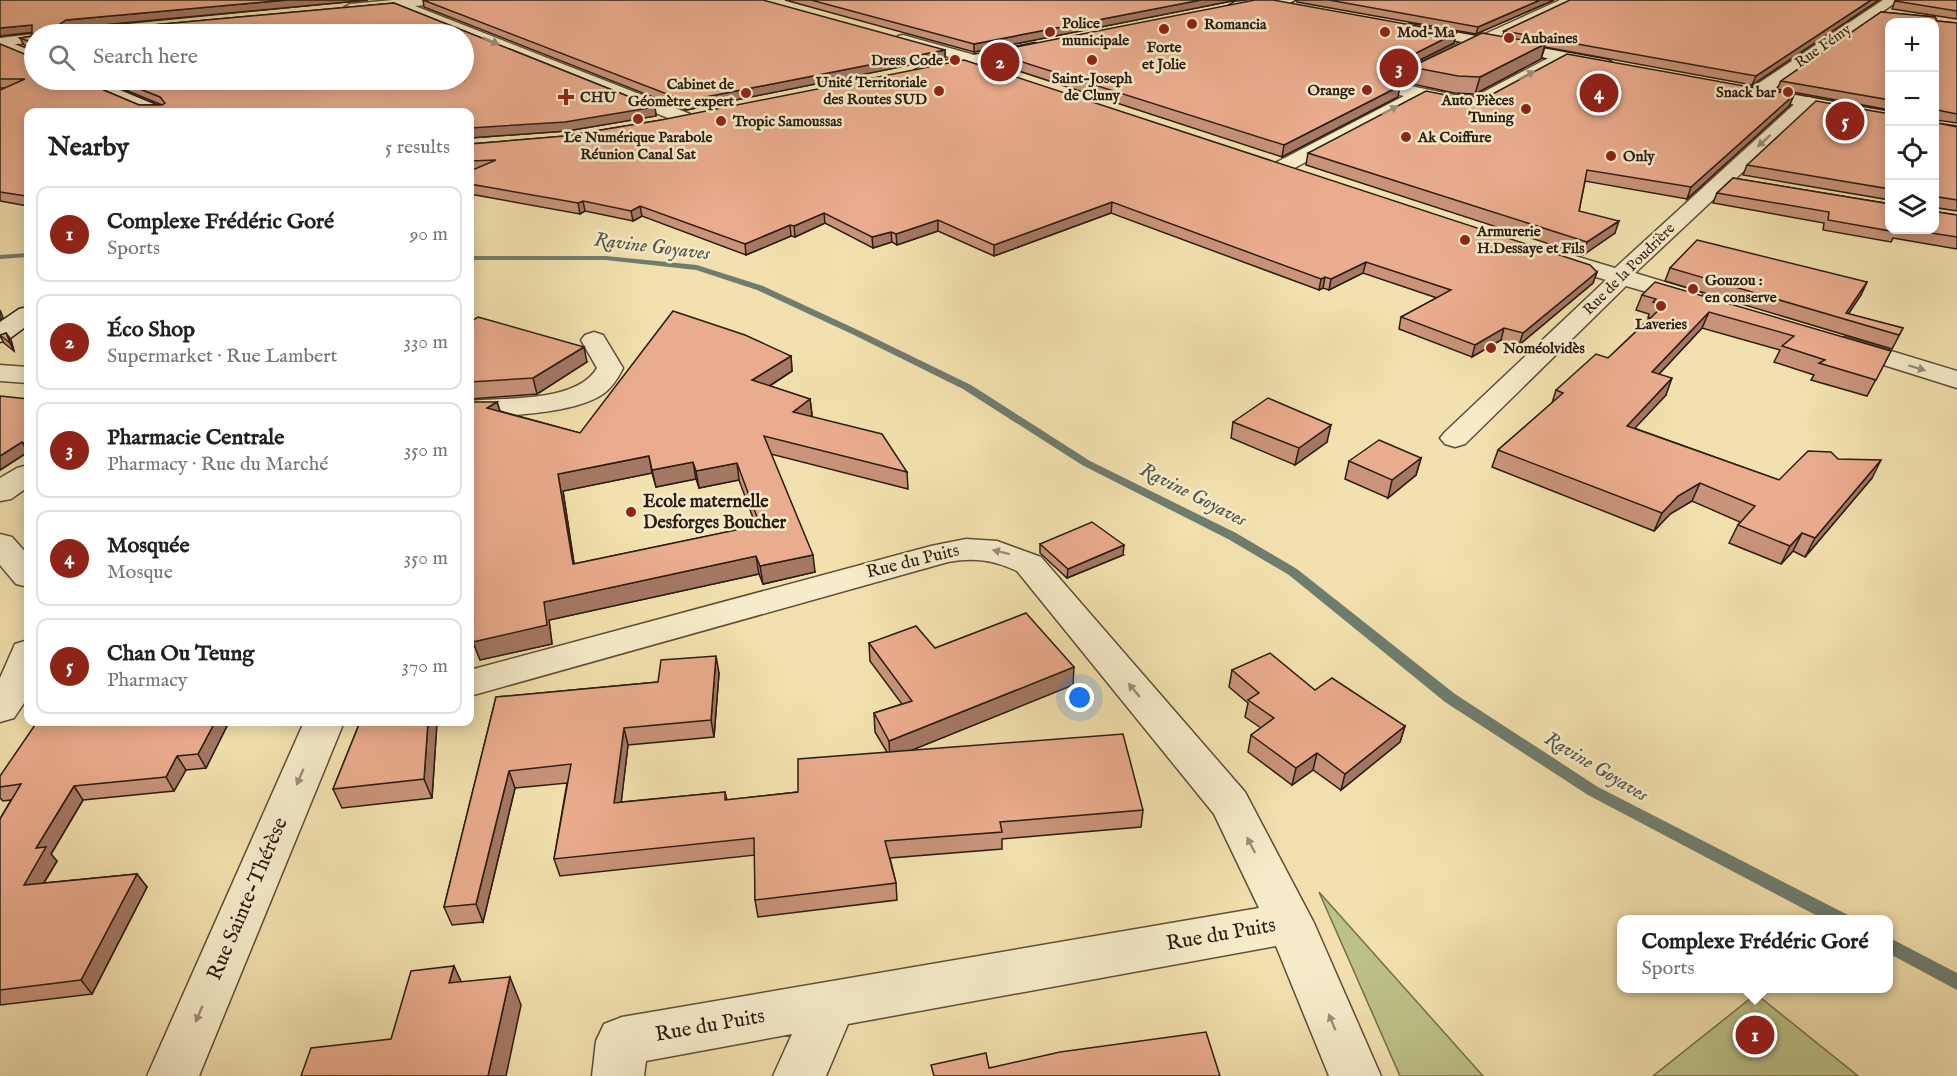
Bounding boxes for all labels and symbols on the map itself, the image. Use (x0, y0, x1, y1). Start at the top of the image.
place label: Police municipale (1062, 14, 1129, 50)
place label: Romancia (1204, 15, 1267, 34)
marker: Romancia (1185, 17, 1199, 31)
street label: Rue Fémy (1791, 19, 1855, 72)
marker: Forte et Jolie (1157, 22, 1171, 36)
place label: Mod-Ma (1397, 23, 1455, 42)
marker: Police municipale (1043, 25, 1057, 39)
marker: Mod-Ma (1378, 25, 1392, 39)
place label: Aubaines (1520, 29, 1578, 48)
marker: Aubaines (1502, 31, 1516, 45)
one-way arrow (482, 36, 500, 46)
place label: Forte et Jolie (1142, 38, 1186, 74)
pin: 2 (980, 40, 1020, 84)
pin: 3 (1380, 46, 1418, 90)
place label: Dress Code (871, 51, 943, 70)
marker: Dress Code (948, 53, 962, 67)
marker: Saint-Joseph de Cluny (1085, 53, 1099, 67)
place label: Saint-Joseph de Cluny (1052, 69, 1133, 105)
one-way arrow (1519, 70, 1536, 80)
pin: 4 (1580, 70, 1618, 116)
place label: Unité Territoriale des Routes SUD (815, 73, 927, 109)
place label: Cabinet de Géomètre expert (628, 75, 735, 111)
place label: Orange (1308, 81, 1355, 100)
marker: Orange (1360, 83, 1374, 97)
place label: Snack bar (1716, 83, 1776, 102)
marker: Unité Territoriale des Routes SUD (932, 84, 946, 98)
marker: Snack bar (1781, 85, 1795, 99)
marker: Cabinet de Géomètre expert (739, 86, 753, 100)
marker: CHU (557, 88, 575, 106)
place label: CHU (580, 88, 618, 107)
place label: Auto Pièces Tuning (1441, 91, 1515, 127)
pin: 5 (1826, 98, 1864, 144)
marker: Auto Pièces Tuning (1519, 102, 1533, 116)
one-way arrow (1381, 105, 1398, 115)
marker: Le Numérique Parabole Réunion Canal Sat (631, 112, 645, 126)
place label: Tropic Samoussas (732, 112, 843, 131)
marker: Tropic Samoussas (714, 114, 728, 128)
place label: Le Numérique Parabole Réunion Canal Sat (564, 128, 712, 164)
place label: Ak Coiffure (1417, 128, 1491, 147)
marker: Ak Coiffure (1399, 130, 1413, 144)
one-way arrow (1757, 134, 1772, 147)
place label: Only (1623, 147, 1655, 166)
marker: Only (1604, 149, 1618, 163)
street label: Rue de la Poudrière (1579, 219, 1679, 319)
place label: Armurerie H.Dessaye et Fils (1476, 222, 1585, 258)
water label: Ravine Goyaves (593, 227, 712, 267)
marker: Armurerie H.Dessaye et Fils (1458, 233, 1472, 247)
place label: Gouzou : en conserve (1705, 271, 1777, 307)
marker: Gouzou : en conserve (1686, 282, 1700, 296)
marker: Laveries (1654, 299, 1668, 313)
place label: Laveries (1635, 315, 1688, 334)
place label: Noméolvidès (1502, 339, 1585, 358)
marker: Noméolvidès (1484, 341, 1498, 355)
one-way arrow (1908, 364, 1926, 373)
water label: Ravine Goyaves (1135, 457, 1251, 533)
place label: Ecole maternelle Desforges Boucher (643, 491, 786, 535)
marker: Ecole maternelle Desforges Boucher (624, 505, 638, 519)
street label: Rue du Puits (864, 539, 962, 585)
one-way arrow (992, 546, 1010, 556)
one-way arrow (1128, 682, 1141, 698)
your location (1065, 683, 1094, 712)
water label: Ravine Goyaves (1540, 726, 1653, 808)
one-way arrow (295, 768, 305, 786)
street label: Rue Sainte-Thérèse (201, 813, 295, 985)
one-way arrow (1246, 837, 1255, 854)
street label: Rue du Puits (1164, 912, 1278, 958)
street label: Rue du Puits (653, 1003, 767, 1049)
one-way arrow (194, 1005, 203, 1023)
pin: 1 (1736, 1012, 1774, 1058)
one-way arrow (1328, 1014, 1337, 1031)

